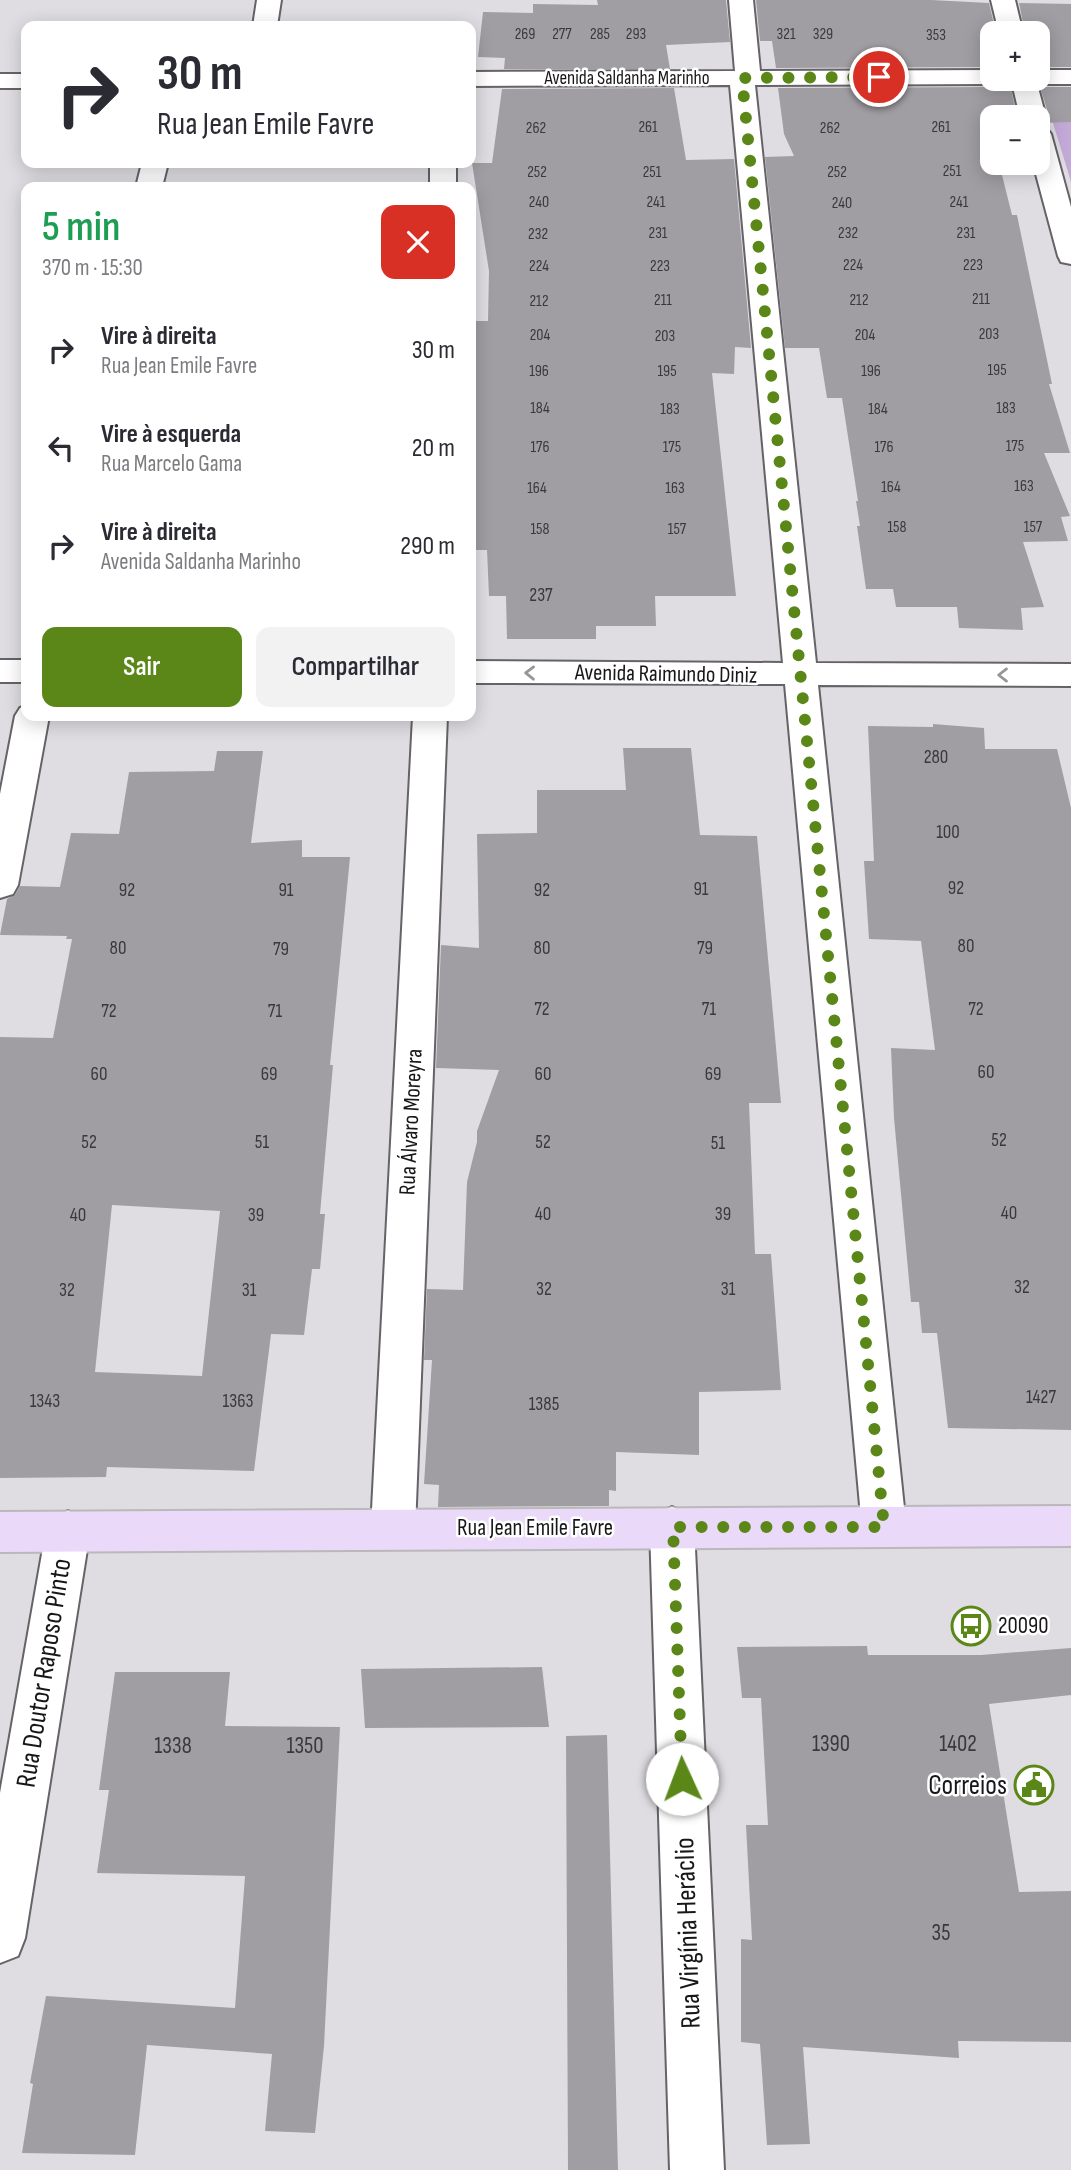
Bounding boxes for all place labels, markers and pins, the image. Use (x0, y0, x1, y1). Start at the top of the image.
pin (849, 47, 909, 107)
bus stop icon: 20090 (950, 1605, 992, 1647)
place label: 20090 (998, 1612, 1048, 1640)
public building icon: Correios (1013, 1764, 1055, 1806)
place label: Correios (928, 1769, 1007, 1802)

